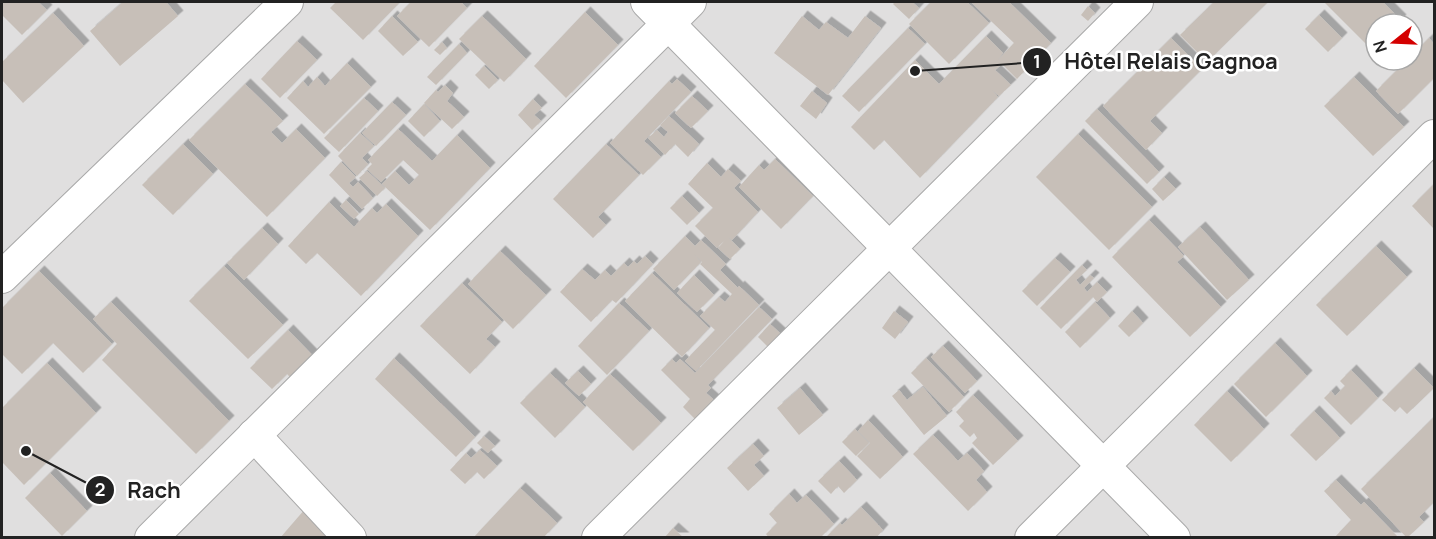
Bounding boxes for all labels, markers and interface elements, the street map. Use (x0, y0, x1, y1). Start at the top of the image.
north arrow (1364, 12, 1424, 72)
text: N (1367, 38, 1392, 56)
callout: Hôtel Relais Gagnoa (1022, 42, 1290, 82)
text: Hôtel Relais Gagnoa (1064, 46, 1278, 76)
text: 1 (1033, 49, 1041, 73)
callout: Rach (85, 470, 193, 510)
text: Rach (127, 475, 181, 505)
text: 2 (95, 477, 105, 501)

